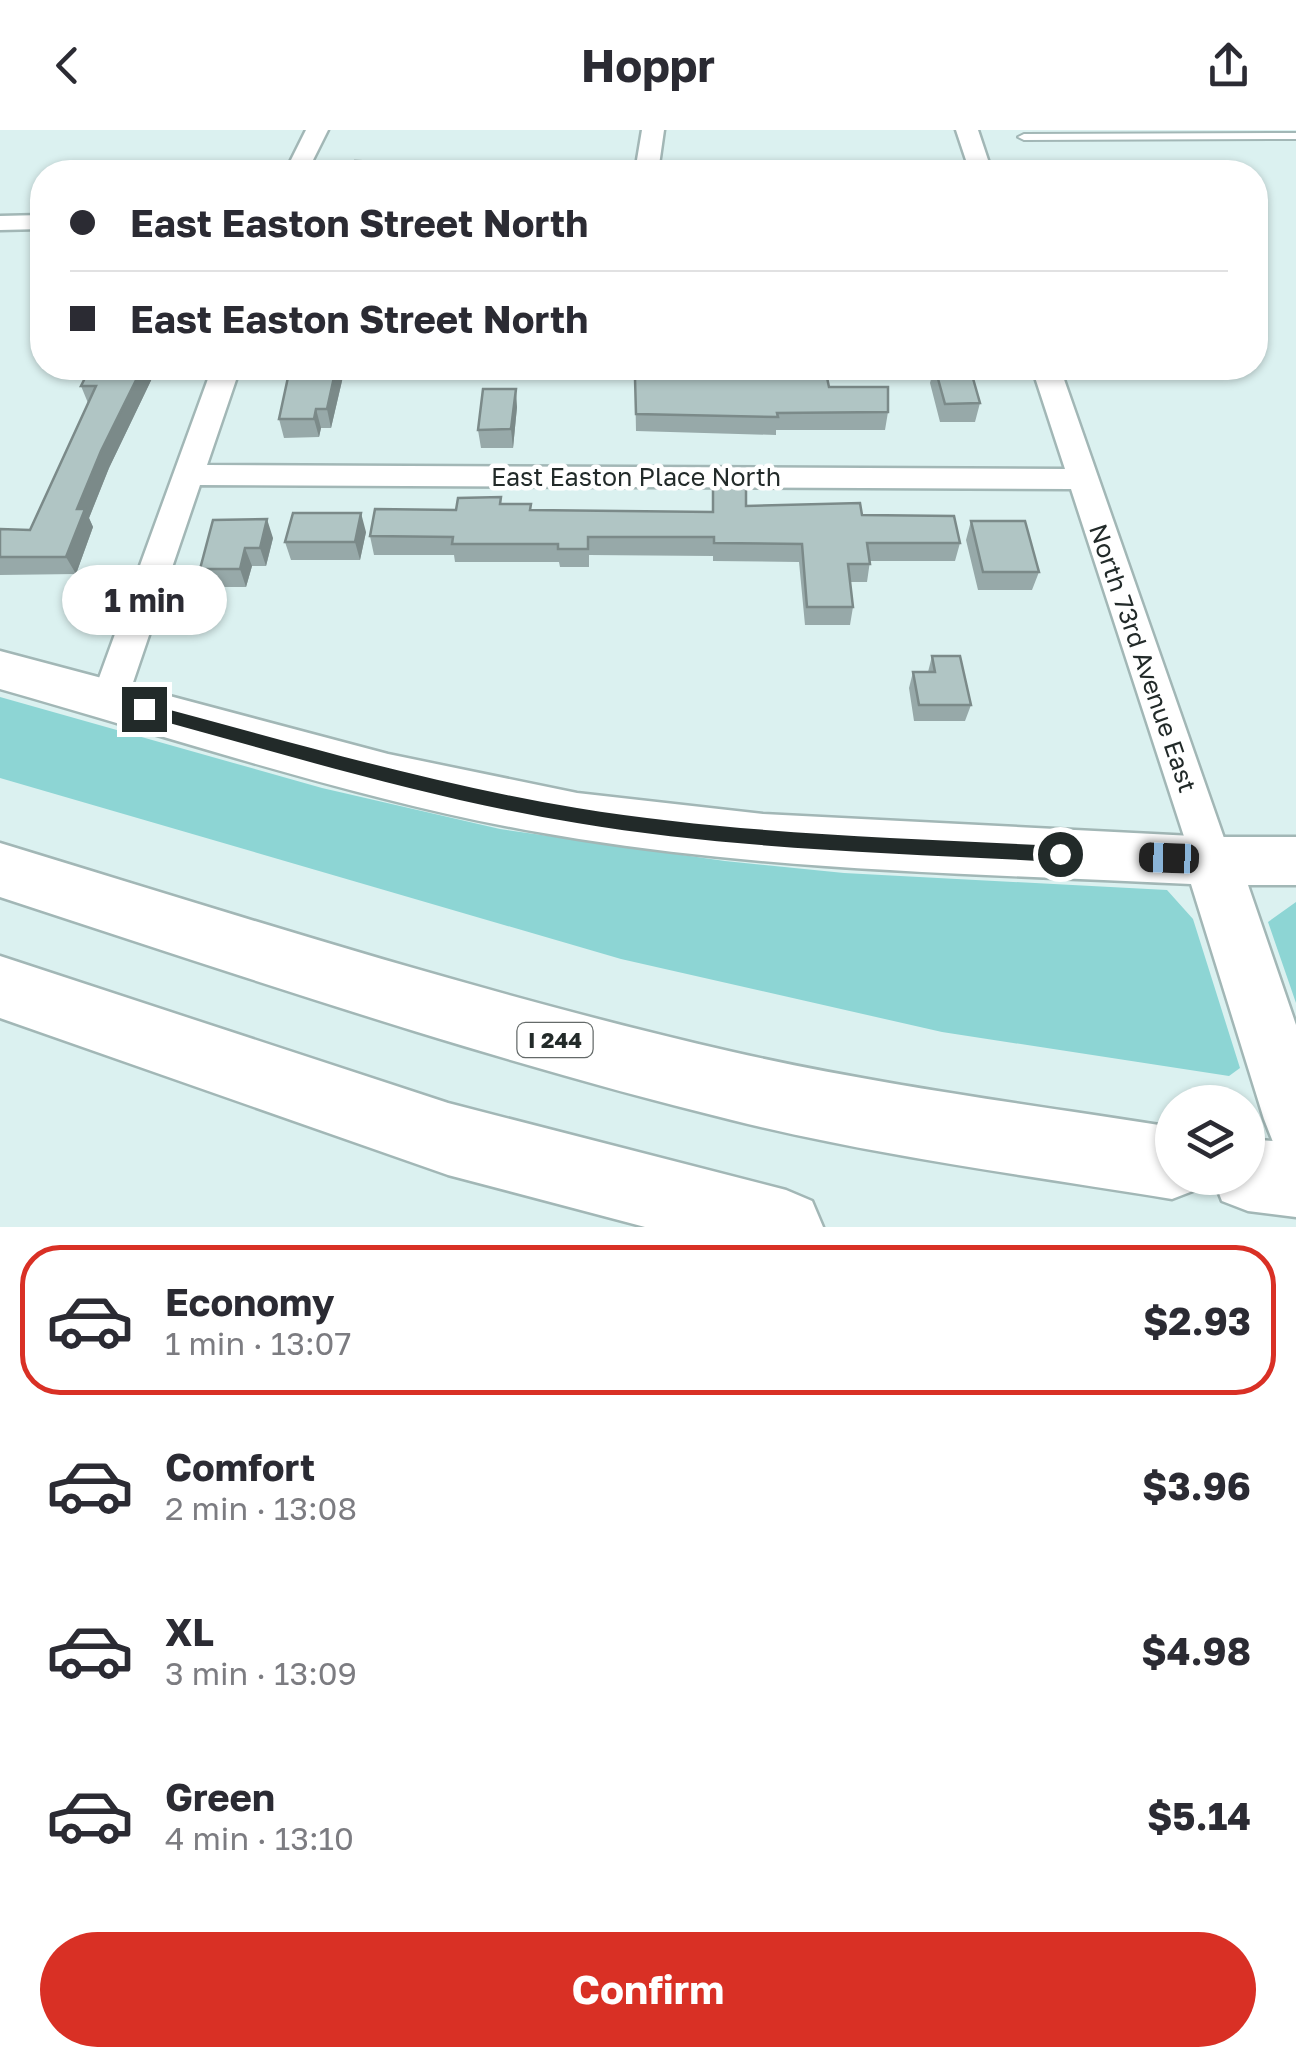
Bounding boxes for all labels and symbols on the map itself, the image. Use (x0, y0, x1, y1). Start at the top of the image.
street label: East Easton Place North (491, 461, 781, 492)
street label: North 73rd Avenue East (1083, 520, 1204, 796)
callout: 1 min (62, 564, 226, 634)
route end (122, 687, 167, 732)
route start (1038, 832, 1083, 877)
car (1138, 842, 1200, 874)
road number: I 244 (518, 1023, 592, 1057)

